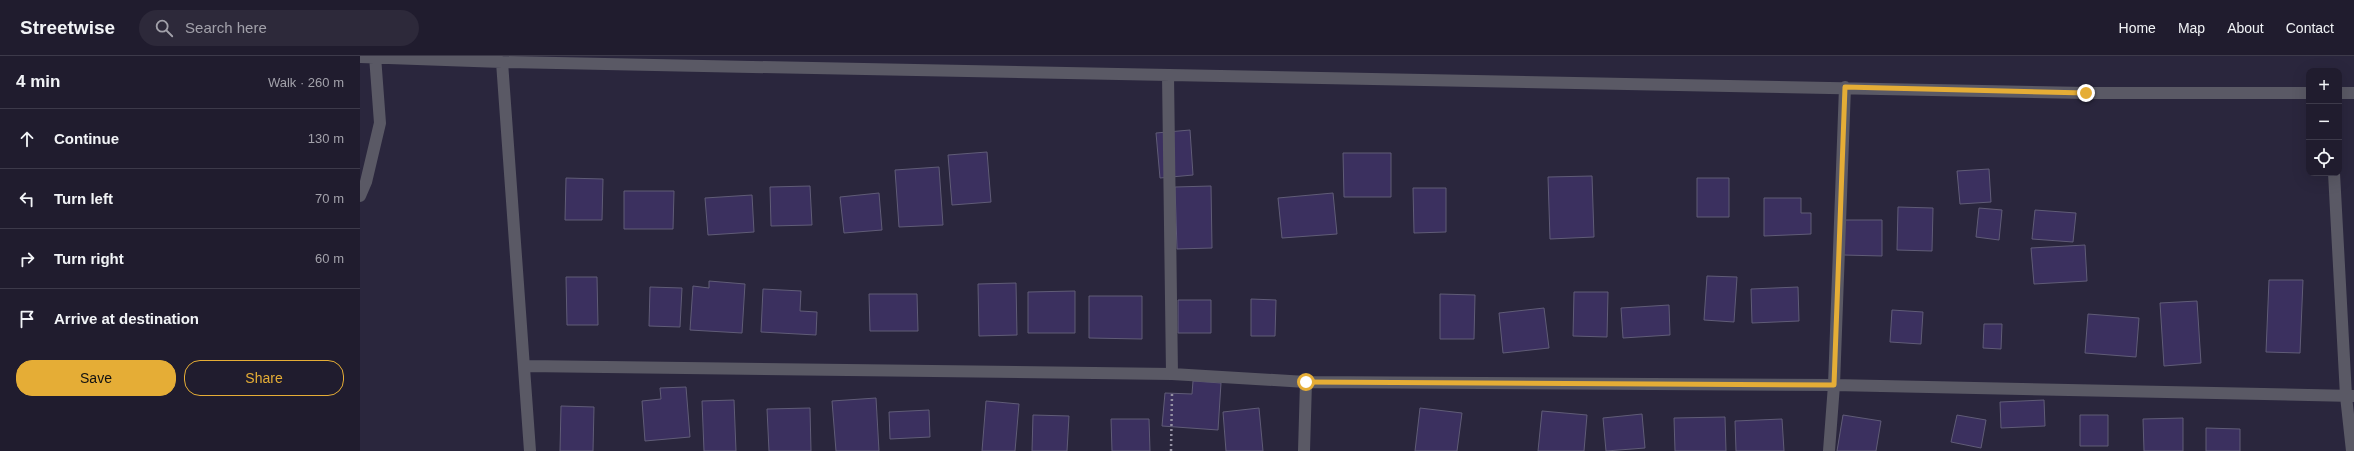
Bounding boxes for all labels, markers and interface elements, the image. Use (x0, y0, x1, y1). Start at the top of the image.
search box (139, 10, 419, 46)
text: Streetwise (20, 17, 115, 38)
icon: search (153, 17, 175, 39)
text: Search here (185, 19, 267, 36)
text: Home (2119, 20, 2156, 36)
text: Map (2178, 20, 2205, 36)
text: About (2227, 20, 2264, 36)
text: Contact (2286, 20, 2334, 36)
map controls (2306, 68, 2342, 176)
button: + (2306, 68, 2342, 104)
text: 4 min (16, 72, 60, 91)
text: Walk · 260 m (268, 75, 344, 90)
route end (2077, 84, 2095, 102)
button: − (2306, 104, 2342, 140)
icon: ahead (16, 128, 38, 150)
text: Continue (54, 130, 119, 147)
text: 130 m (308, 131, 344, 146)
button: locate (2306, 140, 2342, 176)
icon: left (16, 188, 38, 210)
text: Turn left (54, 190, 113, 207)
text: 70 m (315, 191, 344, 206)
icon: right (16, 248, 38, 270)
text: Turn right (54, 250, 124, 267)
text: 60 m (315, 251, 344, 266)
icon: arrive (16, 308, 38, 330)
text: Arrive at destination (54, 310, 199, 327)
button: Save (16, 360, 176, 396)
button: Share (184, 360, 344, 396)
route start (1297, 373, 1315, 391)

